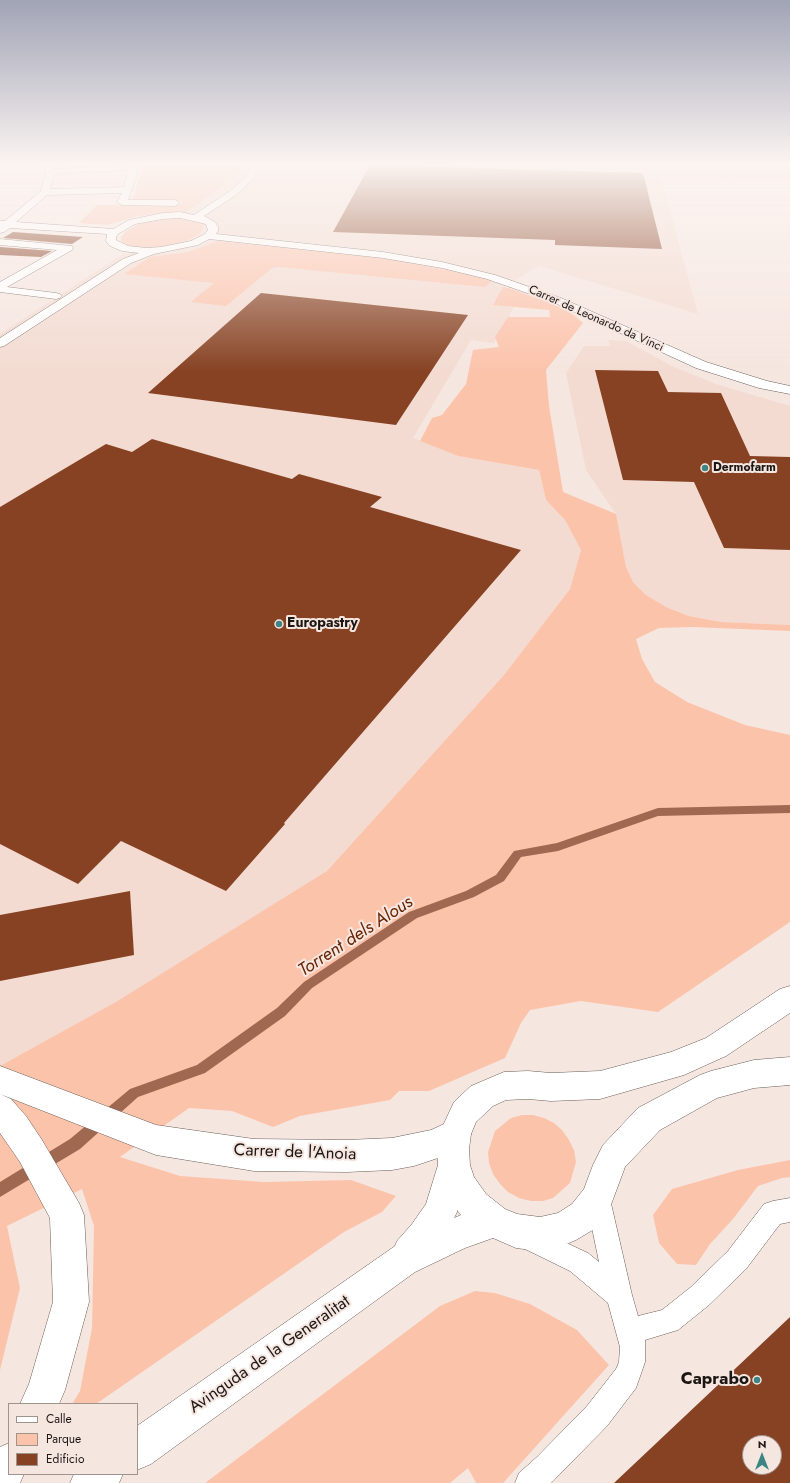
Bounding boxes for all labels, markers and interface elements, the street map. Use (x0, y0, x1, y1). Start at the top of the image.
street label: Carrer de Leonardo da Vinci (526, 283, 666, 355)
place label: Dermofarm (713, 461, 776, 475)
marker: Dermofarm (700, 463, 710, 473)
place label: Europastry (287, 616, 358, 632)
marker: Europastry (274, 619, 284, 629)
water label: Torrent dels Alous (295, 892, 417, 982)
street label: Carrer de l'Anoia (233, 1141, 357, 1165)
street label: Avinguda de la Generalitat (186, 1292, 354, 1418)
place label: Caprabo (681, 1370, 749, 1390)
marker: Caprabo (752, 1375, 762, 1385)
legend (8, 1403, 138, 1475)
text: Calle (46, 1410, 72, 1428)
text: Parque (46, 1430, 81, 1448)
north arrow (742, 1435, 782, 1475)
text: N (758, 1436, 766, 1452)
text: Edificio (46, 1450, 85, 1468)

